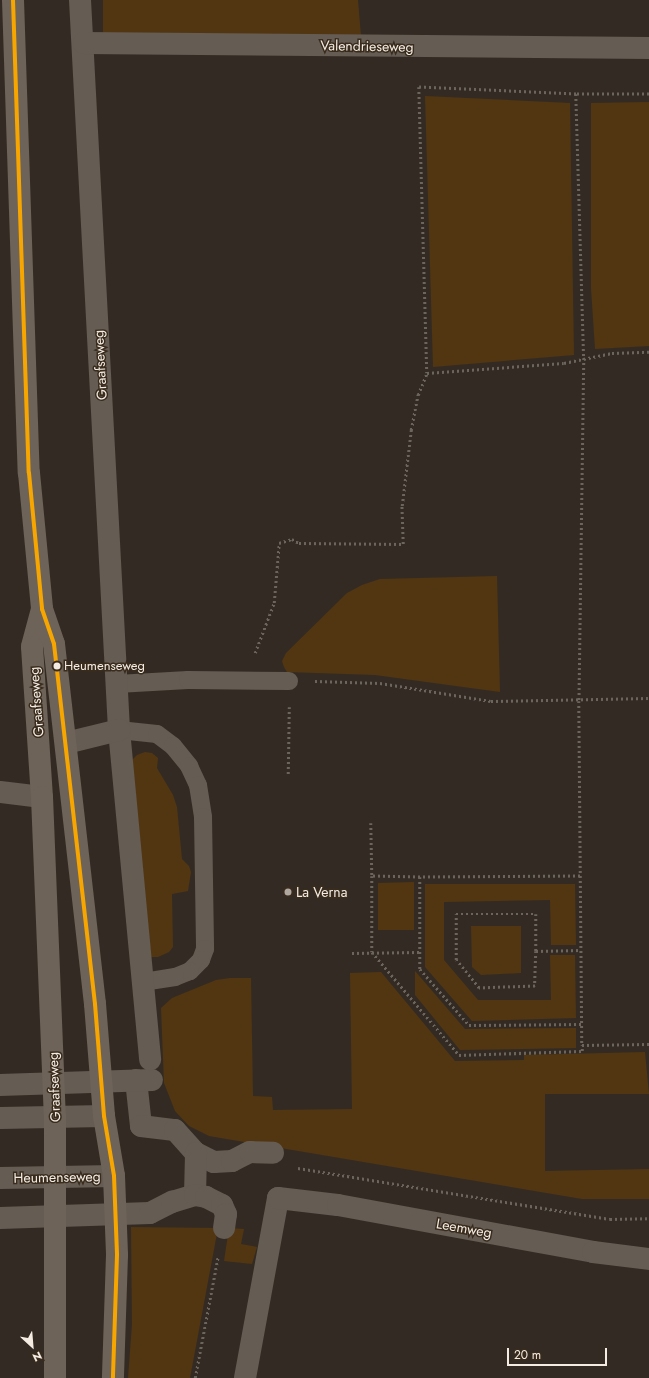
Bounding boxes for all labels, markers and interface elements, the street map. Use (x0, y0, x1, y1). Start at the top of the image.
street label: Valendrieseweg (320, 37, 414, 55)
street label: Graafseweg (90, 329, 110, 401)
place label: Heumenseweg (64, 658, 145, 674)
marker: Heumenseweg (52, 661, 62, 671)
street label: Graafseweg (25, 666, 47, 738)
place label: La Verna (296, 884, 347, 900)
marker: La Verna (283, 887, 293, 897)
street label: Graafseweg (44, 1052, 64, 1122)
street label: Heumenseweg (13, 1168, 101, 1186)
street label: Leemweg (435, 1215, 493, 1241)
north arrow (12, 1326, 52, 1366)
scale bar (509, 1340, 609, 1366)
text: 20 m (514, 1346, 541, 1364)
text: N (30, 1348, 45, 1366)

